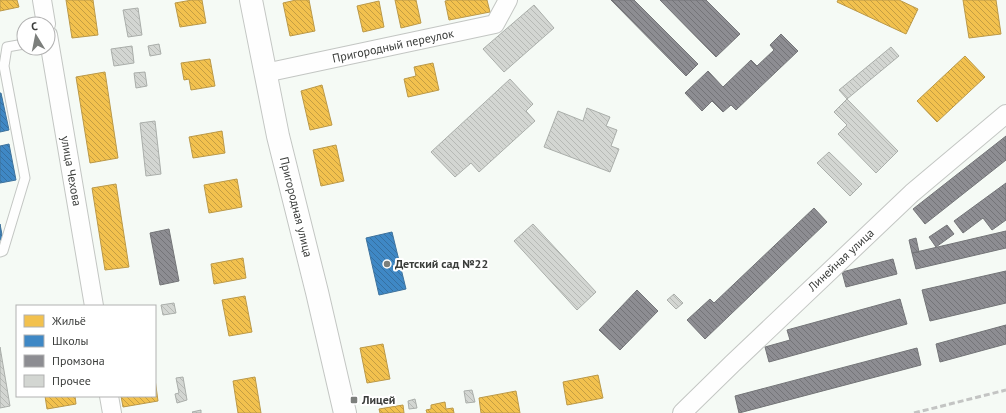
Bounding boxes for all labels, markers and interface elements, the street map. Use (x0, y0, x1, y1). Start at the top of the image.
north arrow (16, 16, 56, 56)
text: С (30, 19, 39, 34)
street label: Пригородный переулок (331, 25, 455, 66)
street label: улица Чехова (58, 135, 85, 207)
street label: Пригородная улица (277, 155, 316, 259)
street label: Линейная улица (804, 225, 877, 295)
place label: Детский сад №22 (395, 256, 488, 271)
marker: Детский сад №22 (382, 259, 392, 269)
legend (16, 305, 156, 397)
text: Жильё (51, 313, 86, 328)
text: Школы (52, 333, 88, 348)
text: Промзона (52, 353, 105, 368)
text: Прочее (52, 373, 91, 388)
place label: Лицей (361, 392, 395, 407)
marker: Лицей (349, 395, 359, 405)

